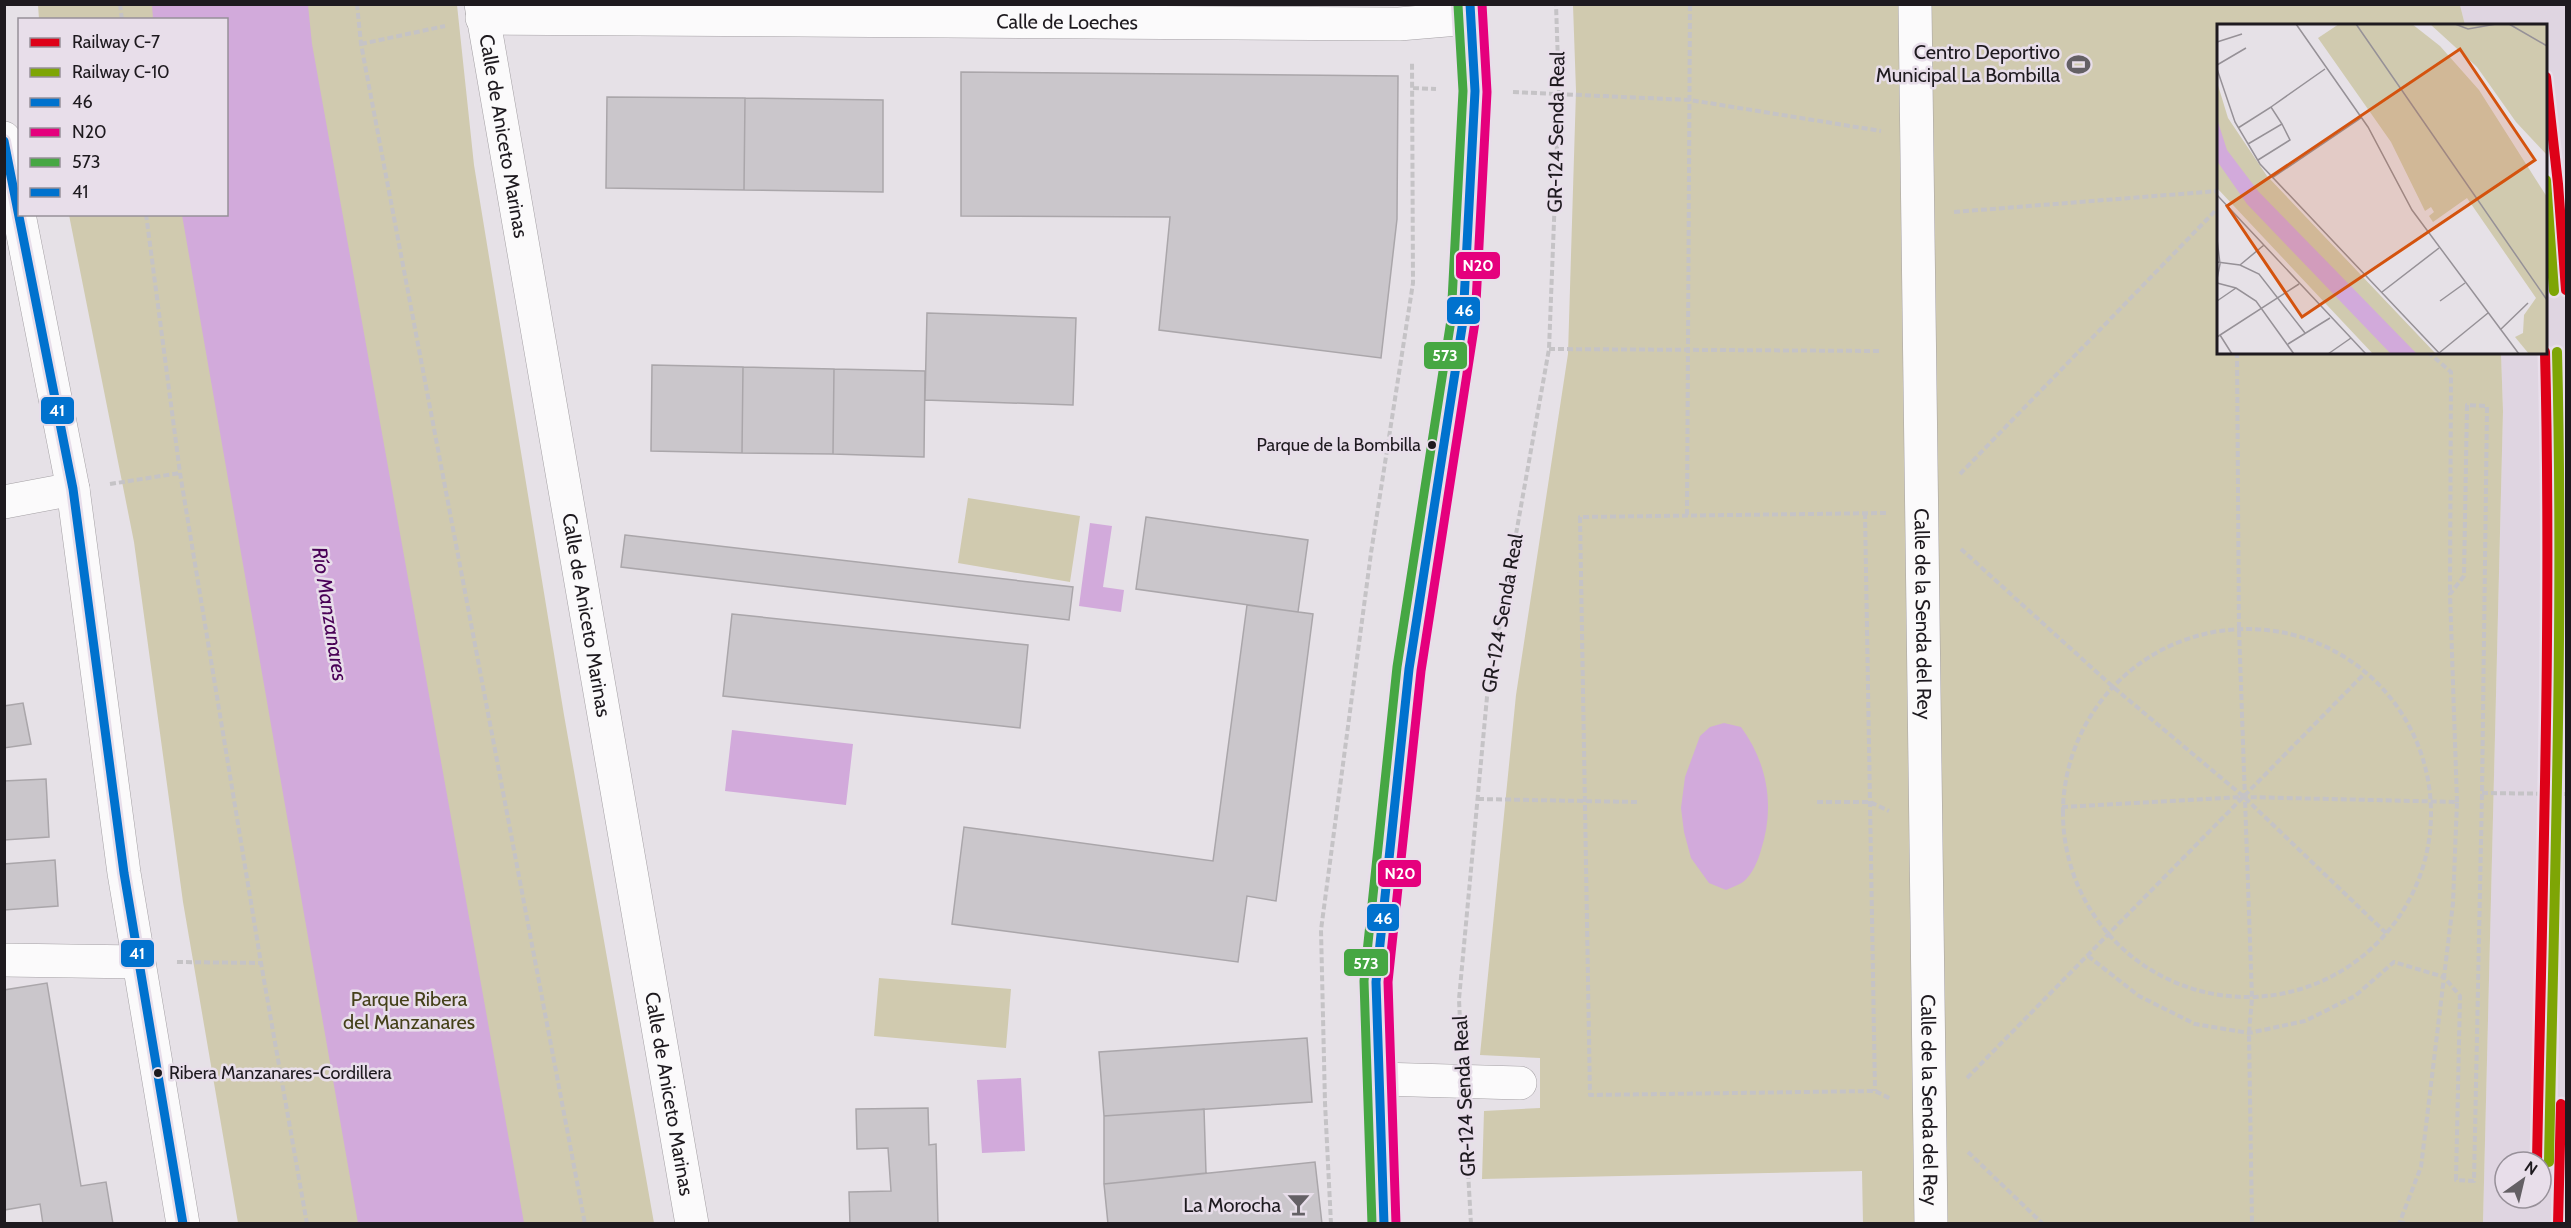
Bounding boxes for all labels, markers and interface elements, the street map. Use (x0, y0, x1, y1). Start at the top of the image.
street label: Calle de Loeches (996, 9, 1138, 34)
legend (18, 18, 228, 216)
inset map (2217, 24, 2547, 354)
text: Railway C-7 (72, 31, 160, 53)
street label: Calle de Aniceto Marinas (474, 32, 533, 240)
place label: Centro Deportivo Municipal La Bombilla (1876, 40, 2060, 87)
street label: GR-124 Senda Real (1543, 51, 1569, 213)
sports icon: Centro Deportivo Municipal La Bombilla (2065, 51, 2091, 77)
text: Railway C-10 (72, 61, 170, 83)
text: 46 (72, 91, 93, 113)
text: N20 (72, 121, 107, 143)
text: 573 (72, 151, 101, 173)
text: 41 (72, 181, 88, 203)
line badge: N20 (1455, 251, 1501, 280)
text: N20 (1462, 256, 1494, 275)
line badge: 46 (1446, 296, 1481, 325)
text: 46 (1455, 301, 1473, 320)
line badge: 573 (1423, 341, 1468, 370)
text: 573 (1432, 346, 1458, 365)
line badge: 41 (40, 396, 75, 425)
text: 41 (49, 401, 65, 420)
place label: Parque de la Bombilla (1257, 434, 1421, 456)
marker: Parque de la Bombilla (1426, 439, 1438, 451)
street label: Calle de la Senda del Rey (1910, 508, 1936, 720)
street label: Calle de Aniceto Marinas (557, 511, 616, 719)
street label: GR-124 Senda Real (1476, 531, 1528, 694)
water label: Río Manzanares (307, 545, 353, 683)
line badge: N20 (1377, 859, 1422, 888)
text: N20 (1384, 864, 1416, 883)
line badge: 46 (1366, 903, 1400, 932)
text: 46 (1374, 909, 1392, 928)
line badge: 41 (120, 939, 155, 968)
text: 41 (129, 944, 145, 963)
line badge: 573 (1343, 948, 1389, 977)
text: 573 (1353, 954, 1379, 973)
park label: Parque Ribera del Manzanares (343, 987, 475, 1034)
street label: Calle de Aniceto Marinas (640, 990, 699, 1198)
street label: Calle de la Senda del Rey (1916, 994, 1943, 1206)
street label: GR-124 Senda Real (1448, 1015, 1480, 1177)
place label: Ribera Manzanares-Cordillera (169, 1062, 392, 1084)
marker: Ribera Manzanares-Cordillera (152, 1067, 164, 1079)
north arrow (2493, 1150, 2553, 1210)
text: N (2521, 1157, 2541, 1179)
bar icon: La Morocha (1286, 1192, 1312, 1218)
place label: La Morocha (1183, 1193, 1281, 1217)

